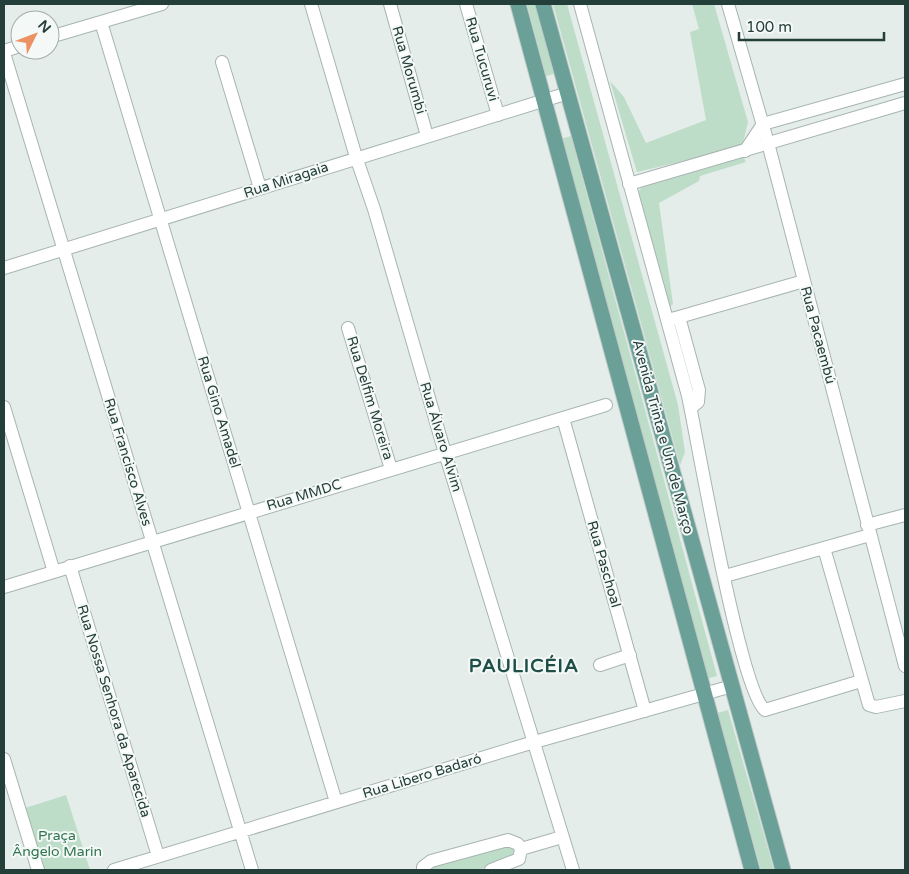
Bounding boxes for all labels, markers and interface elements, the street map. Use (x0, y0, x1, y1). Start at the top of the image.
north arrow (10, 10, 60, 60)
scale bar (739, 10, 884, 42)
street label: Rua Tucuruvi (462, 15, 502, 103)
text: N (34, 17, 54, 37)
text: 100 m (746, 18, 792, 36)
street label: Rua Morumbi (388, 24, 430, 116)
street label: Rua Miragaia (241, 158, 331, 202)
street label: Rua Pacaembú (797, 284, 839, 386)
street label: Rua Delfim Moreira (343, 334, 397, 462)
street label: Avenida Trinta e Um de Março (629, 338, 697, 536)
street label: Rua Gino Amadel (194, 354, 244, 470)
street label: Rua Álvaro Alvim (416, 380, 466, 494)
street label: Rua Francisco Alves (100, 396, 156, 528)
street label: Rua MMDC (265, 475, 344, 514)
street label: Rua Paschoal (583, 519, 625, 609)
street label: Rua Nossa Senhora da Aparecida (73, 603, 155, 819)
district label: PAULICÉIA (469, 654, 579, 677)
street label: Rua Libero Badaró (360, 750, 484, 802)
park label: Praça Ângelo Marin (12, 827, 102, 860)

